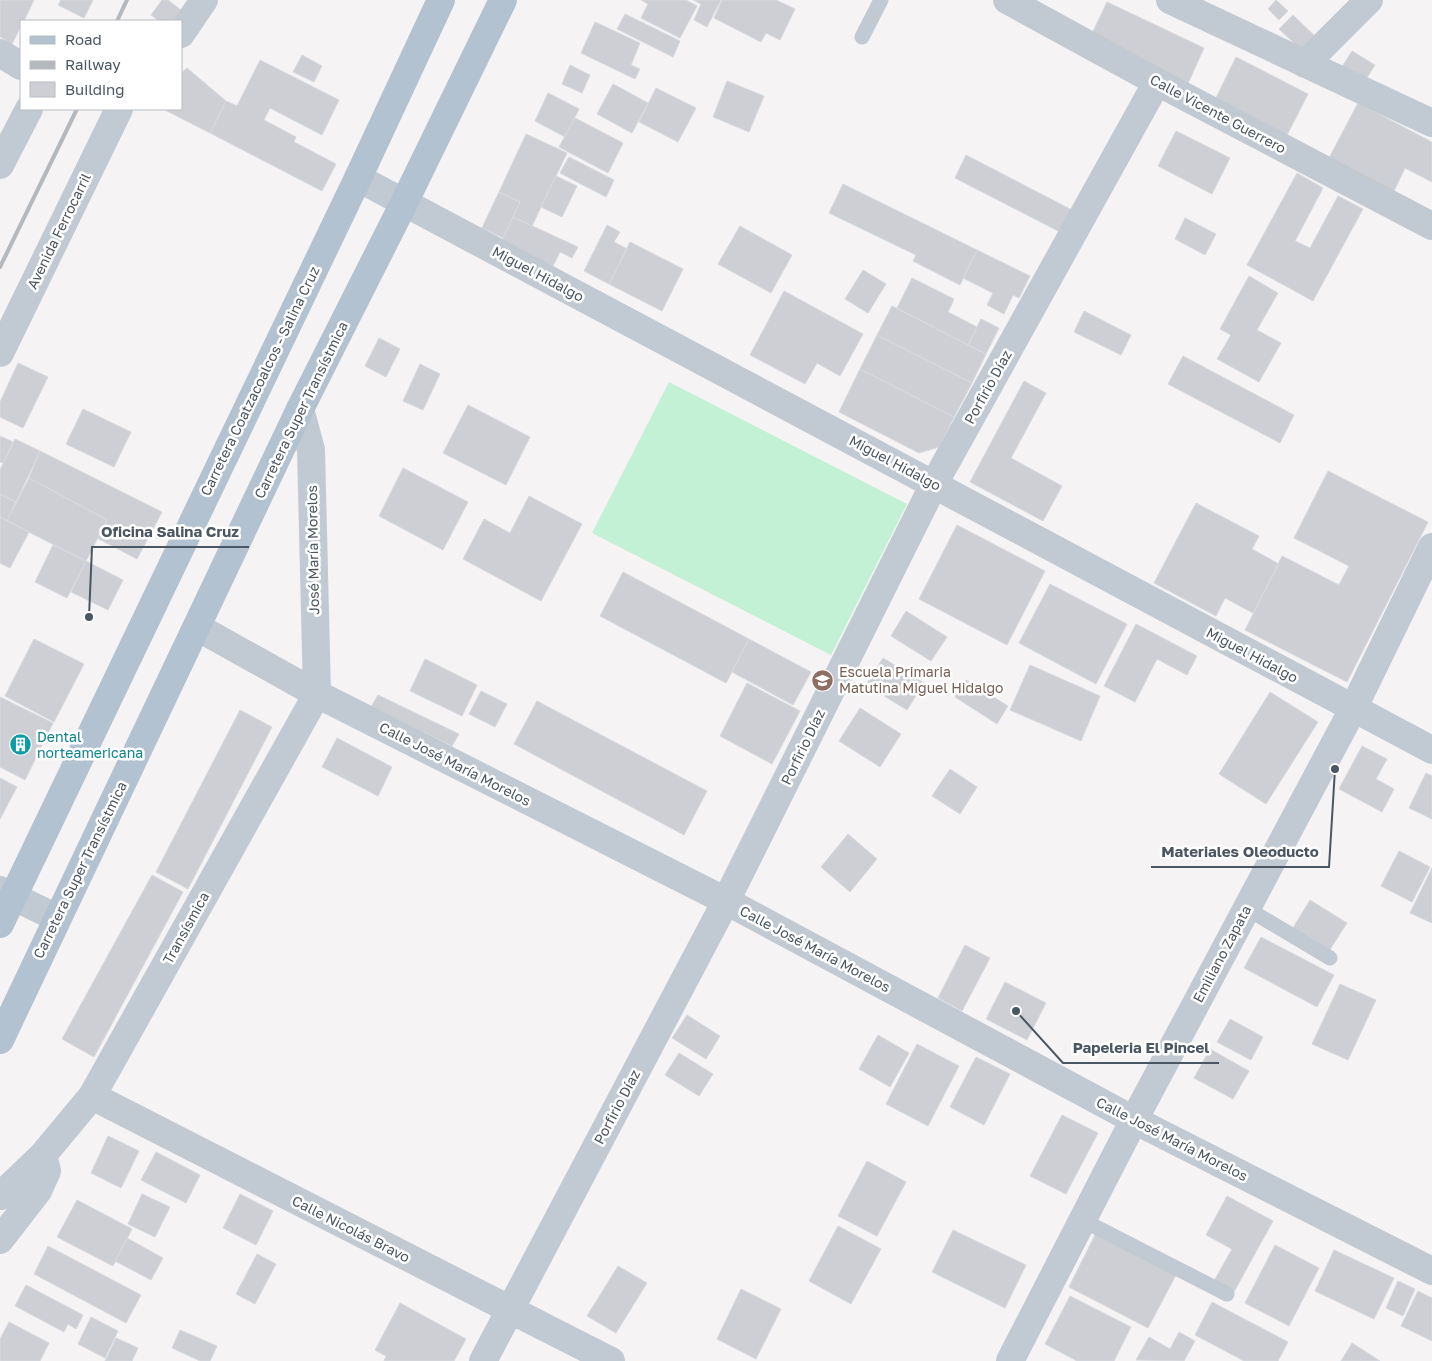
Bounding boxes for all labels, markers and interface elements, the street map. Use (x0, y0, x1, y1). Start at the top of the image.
legend (20, 20, 182, 110)
text: Road (65, 30, 102, 48)
text: Railway (65, 55, 121, 73)
street label: Calle Vicente Guerrero (1147, 70, 1289, 157)
text: Building (65, 80, 125, 98)
street label: Avenida Ferrocarril (23, 170, 94, 291)
street label: Miguel Hidalgo (490, 242, 587, 305)
street label: Carretera Coatzacoalcos - Salina Cruz (196, 263, 323, 498)
street label: Carretera Super Transístmica (250, 318, 351, 501)
street label: Porfirio Díaz (960, 347, 1015, 427)
street label: Miguel Hidalgo (847, 431, 944, 494)
street label: José María Morelos (303, 485, 322, 615)
callout: Oficina Salina Cruz (92, 517, 249, 547)
text: Oficina Salina Cruz (101, 522, 239, 540)
street label: Miguel Hidalgo (1204, 623, 1301, 686)
place label: Escuela Primaria Matutina Miguel Hidalgo (839, 663, 1004, 696)
school or university icon: Escuela Primaria Matutina Miguel Hidalgo (811, 668, 835, 692)
street label: Porfirio Díaz (777, 706, 828, 787)
street label: Calle José María Morelos (377, 718, 534, 809)
place label: Dental norteamericana (37, 728, 143, 761)
building icon: Dental norteamericana (9, 733, 33, 757)
street label: Carretera Super Transístmica (29, 778, 130, 961)
callout: Materiales Oleoducto (1151, 837, 1329, 867)
text: Materiales Oleoducto (1161, 842, 1319, 860)
street label: Transísmica (159, 889, 212, 967)
street label: Calle José María Morelos (737, 902, 893, 995)
street label: Emiliano Zapata (1189, 902, 1254, 1005)
callout: Papeleria El Pincel (1063, 1033, 1219, 1063)
text: Papeleria El Pincel (1073, 1038, 1209, 1056)
street label: Porfirio Díaz (590, 1067, 643, 1147)
street label: Calle José María Morelos (1094, 1093, 1251, 1184)
street label: Calle Nicolás Bravo (289, 1191, 413, 1266)

